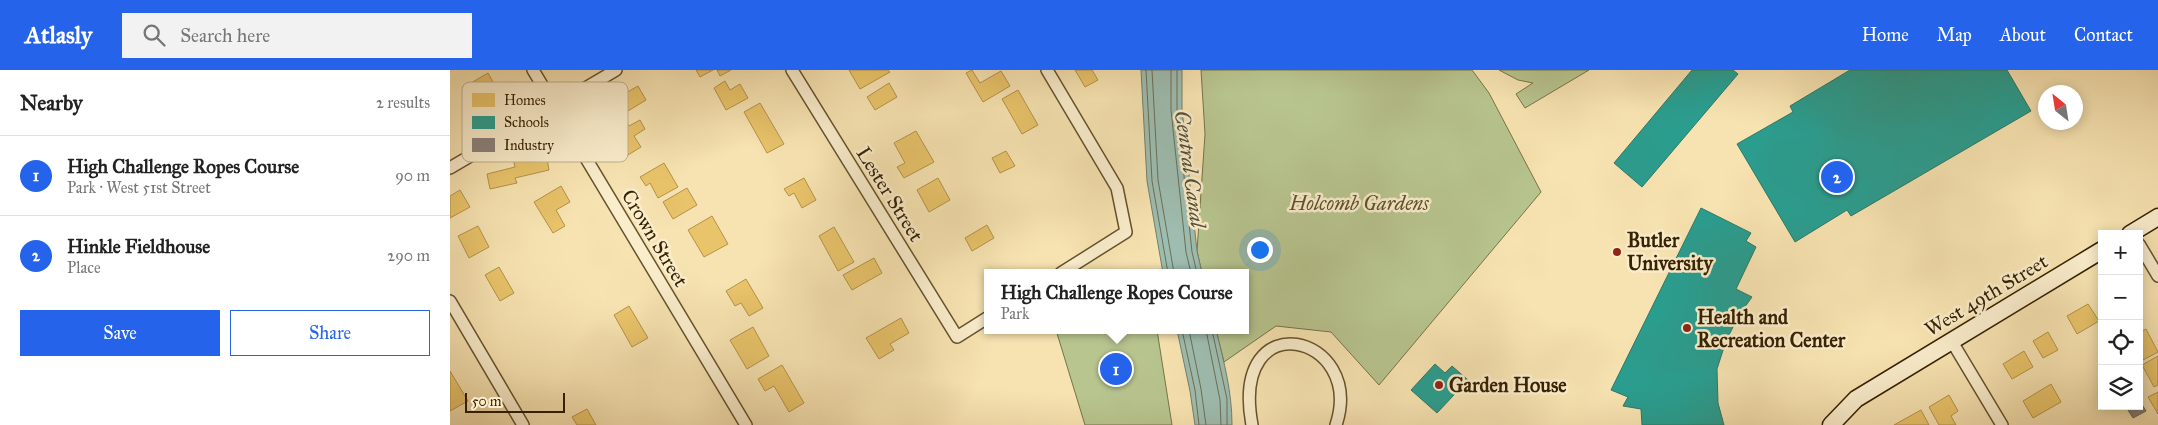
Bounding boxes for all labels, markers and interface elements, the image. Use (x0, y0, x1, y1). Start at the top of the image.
search box (122, 13, 472, 58)
text: Atlasly (25, 20, 92, 50)
icon: search (140, 21, 168, 49)
text: Search here (180, 24, 270, 47)
text: Home (1862, 24, 1909, 46)
text: Map (1937, 24, 1972, 46)
text: About (2000, 24, 2046, 46)
text: Contact (2074, 24, 2133, 46)
legend (462, 82, 628, 162)
north arrow (2038, 85, 2083, 130)
text: Nearby (20, 90, 83, 116)
text: Homes (504, 92, 546, 109)
text: 2 results (376, 93, 430, 112)
water label: Central Canal (1169, 109, 1211, 232)
text: Schools (504, 114, 549, 131)
text: Industry (504, 137, 554, 154)
street label: Lester Street (851, 142, 929, 246)
text: High Challenge Ropes Course (67, 155, 299, 178)
pin: 2 (1821, 158, 1853, 196)
text: 1 (33, 166, 39, 185)
text: 90 m (395, 166, 430, 185)
text: Park · West 51st Street (67, 178, 211, 197)
street label: Crown Street (617, 185, 693, 291)
park label: Holcomb Gardens (1288, 191, 1430, 215)
place label: Butler University (1627, 228, 1714, 276)
map controls (2098, 230, 2143, 410)
button: + (2098, 230, 2143, 275)
text: Hinkle Fieldhouse (67, 235, 210, 258)
your location (1247, 237, 1273, 263)
text: 2 (32, 246, 40, 265)
text: 290 m (387, 246, 430, 265)
marker: Butler University (1611, 246, 1623, 258)
street label: West 49th Street (1920, 249, 2052, 341)
text: Place (67, 258, 101, 277)
popup (984, 269, 1249, 334)
button: − (2098, 275, 2143, 320)
text: High Challenge Ropes Course (1000, 281, 1233, 304)
text: Park (1000, 304, 1029, 323)
place label: Health and Recreation Center (1697, 305, 1846, 352)
button: Save (20, 310, 220, 356)
button: Share (230, 310, 430, 356)
button: locate (2098, 320, 2143, 365)
marker: Health and Recreation Center (1681, 322, 1693, 334)
pin: 1 (1100, 350, 1132, 388)
button: layers (2098, 365, 2143, 410)
place label: Garden House (1449, 373, 1567, 397)
marker: Garden House (1433, 379, 1445, 391)
scale bar (465, 390, 565, 413)
text: 50 m (472, 393, 501, 410)

